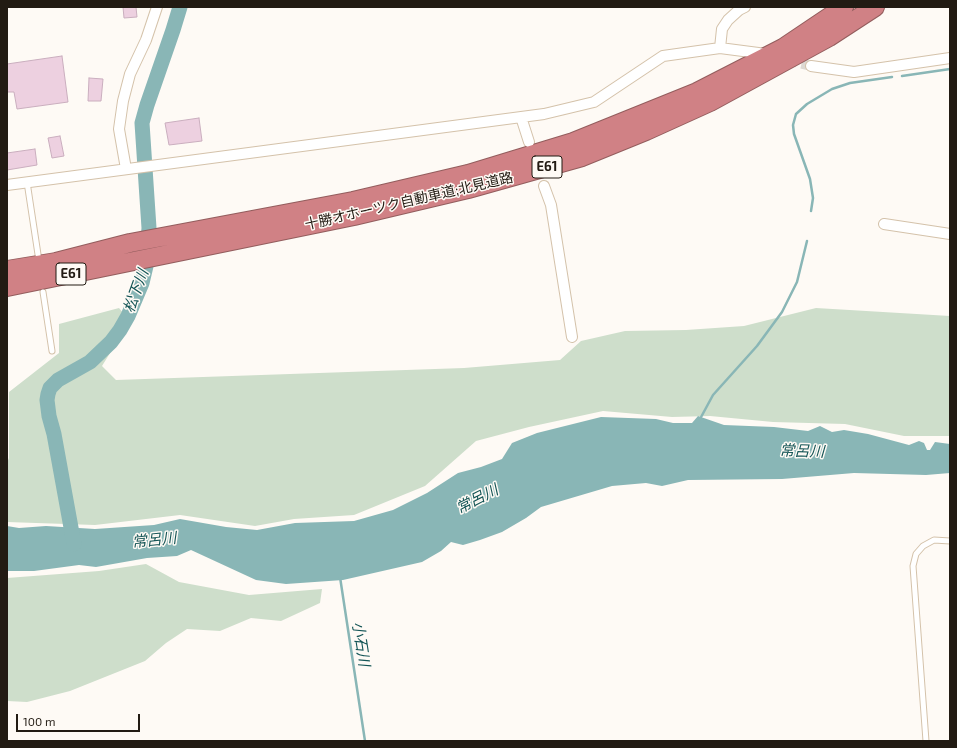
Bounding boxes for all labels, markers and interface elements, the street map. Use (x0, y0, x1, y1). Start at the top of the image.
road number: E61 (532, 156, 562, 178)
street label: 十勝オホーツク自動車道;北見道路 (303, 169, 515, 233)
road number: E61 (56, 263, 86, 285)
water label: 松下川 (120, 267, 152, 315)
water label: 常呂川 (779, 441, 825, 461)
water label: 常呂川 (453, 481, 501, 517)
water label: 常呂川 (131, 529, 177, 551)
water label: 小石川 (349, 620, 373, 668)
scale bar (18, 706, 142, 732)
text: 100 m (23, 714, 55, 728)

